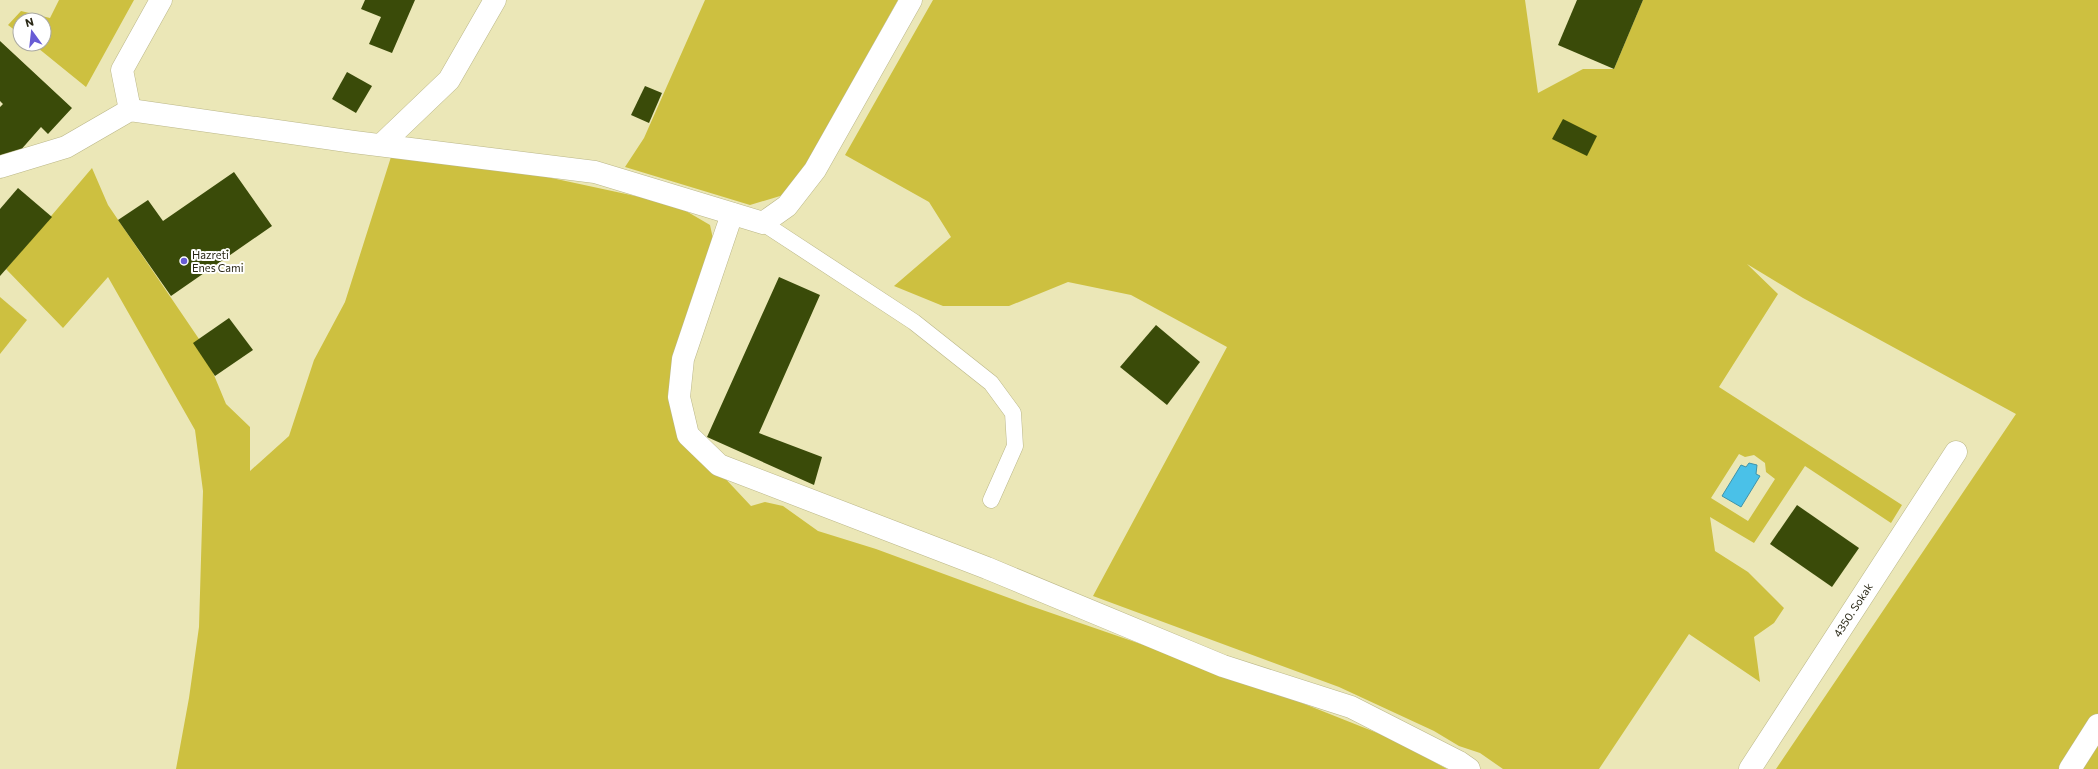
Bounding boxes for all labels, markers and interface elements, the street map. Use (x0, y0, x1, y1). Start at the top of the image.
north arrow (12, 12, 52, 52)
text: N (24, 15, 35, 29)
place label: Hazreti Enes Cami (192, 248, 244, 274)
marker: Hazreti Enes Cami (179, 256, 189, 266)
street label: 4350. Sokak (1830, 580, 1875, 639)

